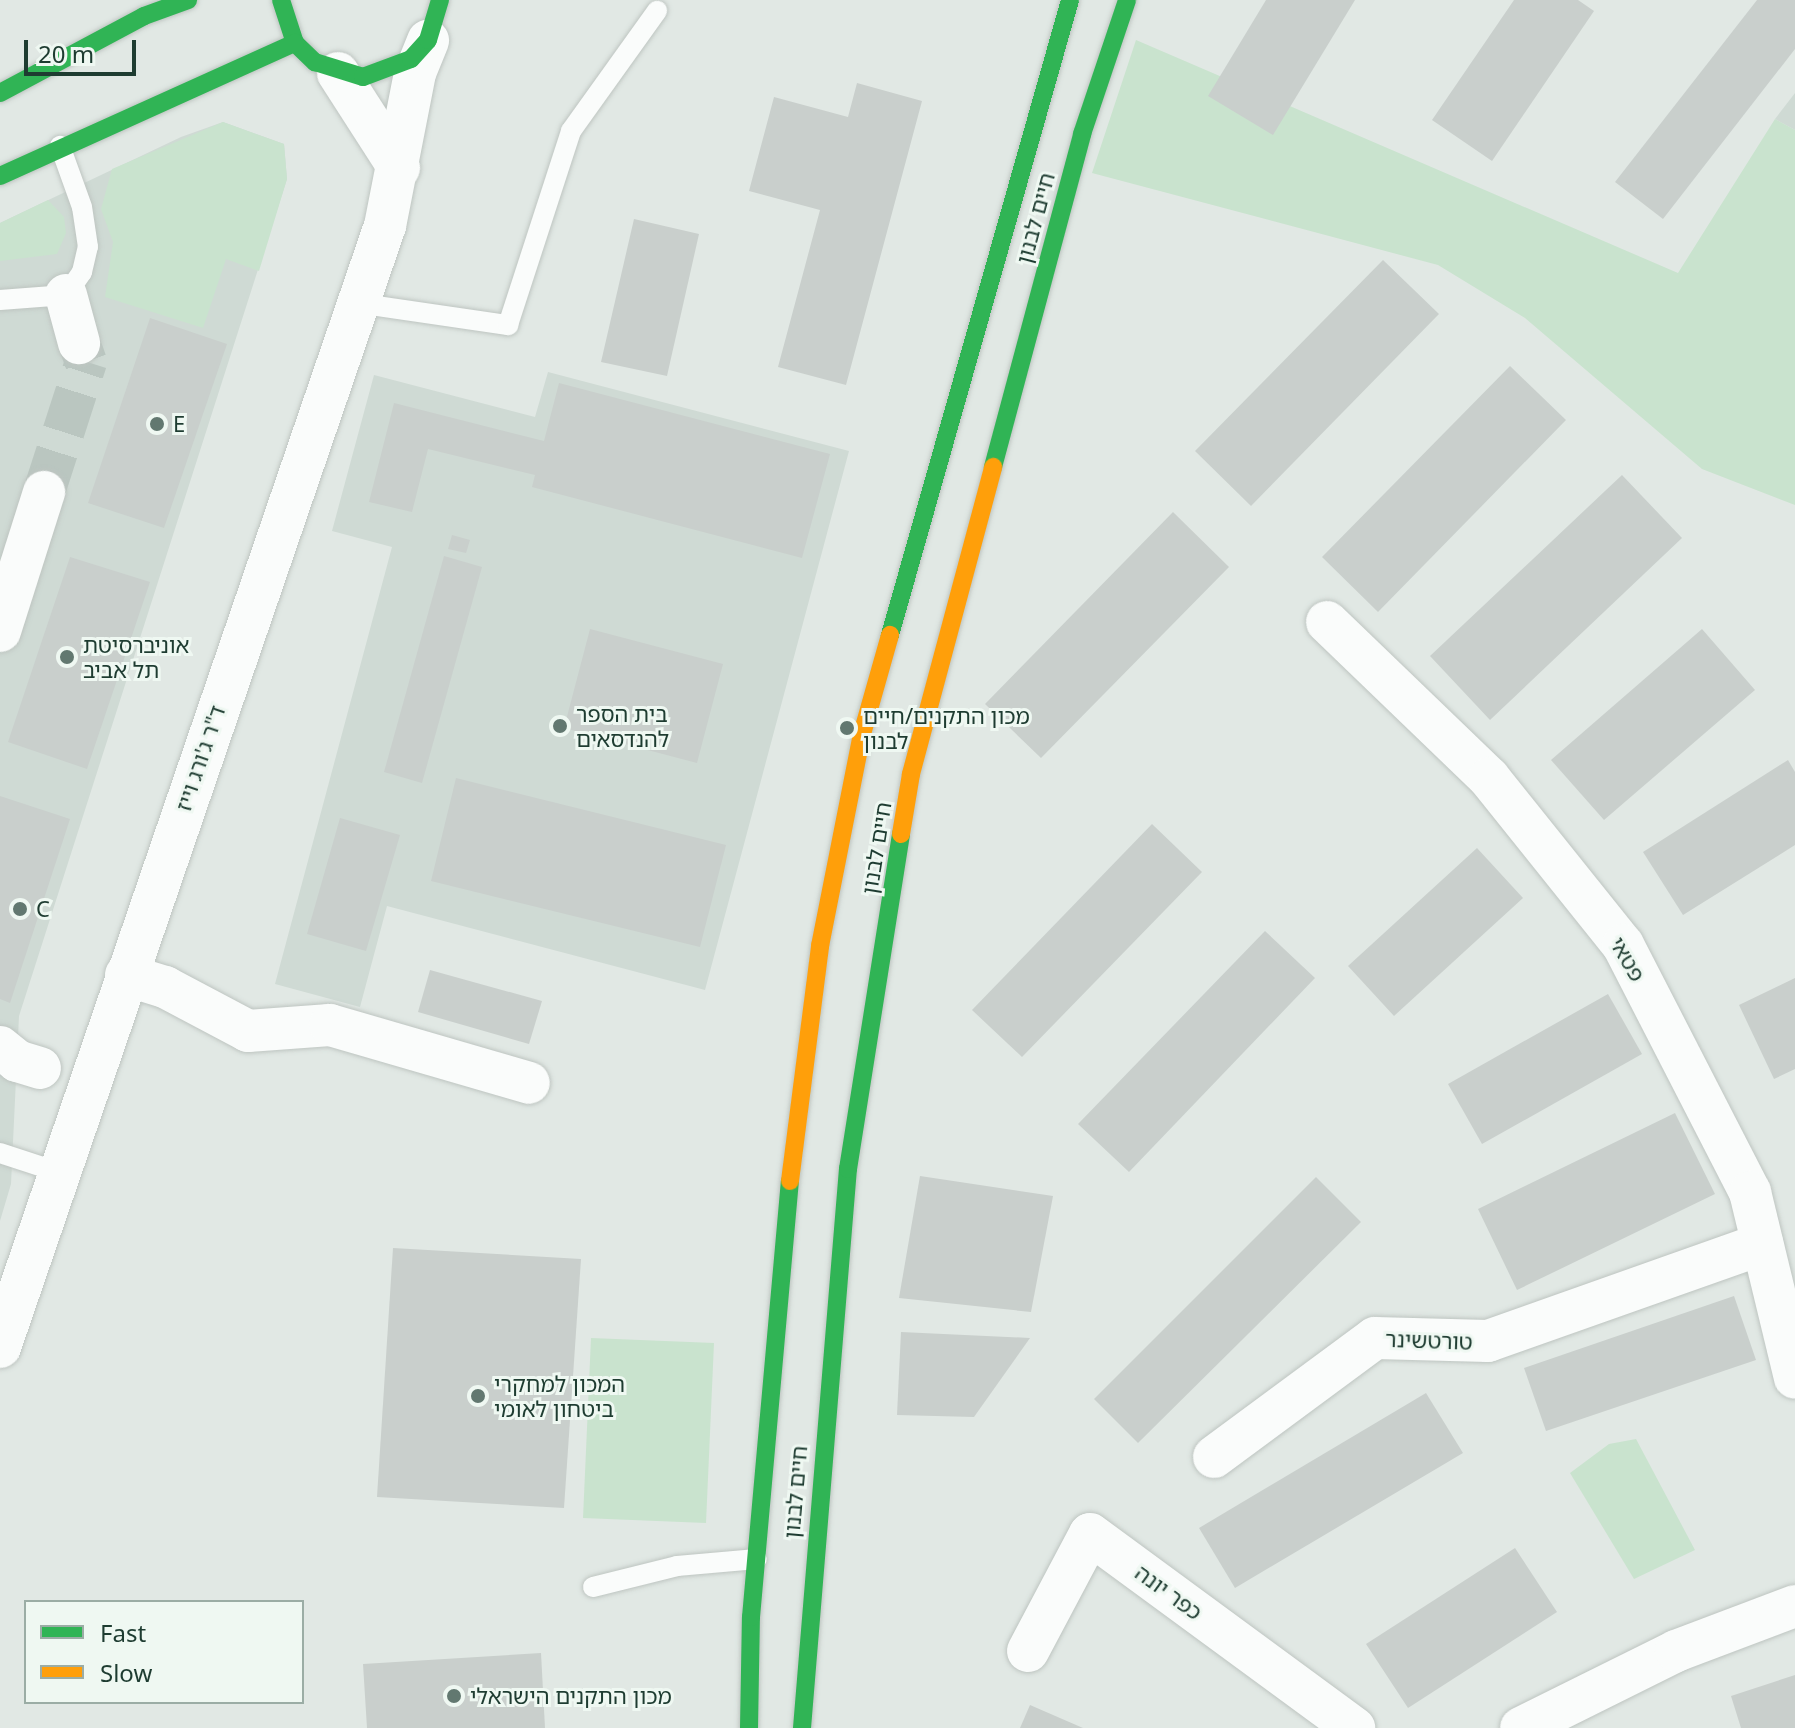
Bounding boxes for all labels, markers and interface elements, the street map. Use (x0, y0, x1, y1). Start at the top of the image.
scale bar (28, 24, 140, 74)
text: 20 m (38, 37, 94, 70)
street label: חיים לבנון (1010, 170, 1060, 266)
place label: E (173, 411, 185, 437)
marker: E (148, 415, 166, 433)
place label: אוניברסיטת תל אביב (83, 631, 189, 682)
marker: אוניברסיטת תל אביב (58, 648, 76, 666)
place label: בית הספר להנדסאים (576, 700, 669, 752)
street label: ד"ר ג'ורג וייז (170, 702, 230, 814)
place label: מכון התקנים/חיים לבנון (863, 702, 1030, 754)
marker: בית הספר להנדסאים (551, 717, 569, 735)
marker: מכון התקנים/חיים לבנון (838, 719, 856, 737)
street label: חיים לבנון (856, 800, 896, 896)
place label: C (36, 896, 50, 922)
marker: C (11, 900, 29, 918)
street label: פטאי (1605, 932, 1651, 986)
street label: טורטשינר (1385, 1325, 1473, 1355)
place label: המכון למחקרי ביטחון לאומי (494, 1370, 625, 1422)
marker: המכון למחקרי ביטחון לאומי (469, 1387, 487, 1405)
street label: חיים לבנון (778, 1445, 812, 1539)
street label: כפר יונה (1130, 1559, 1208, 1625)
legend (24, 1600, 304, 1704)
text: Fast (100, 1616, 146, 1649)
text: Slow (100, 1656, 152, 1689)
place label: מכון התקנים הישראלי (470, 1683, 672, 1709)
marker: מכון התקנים הישראלי (445, 1687, 463, 1705)

